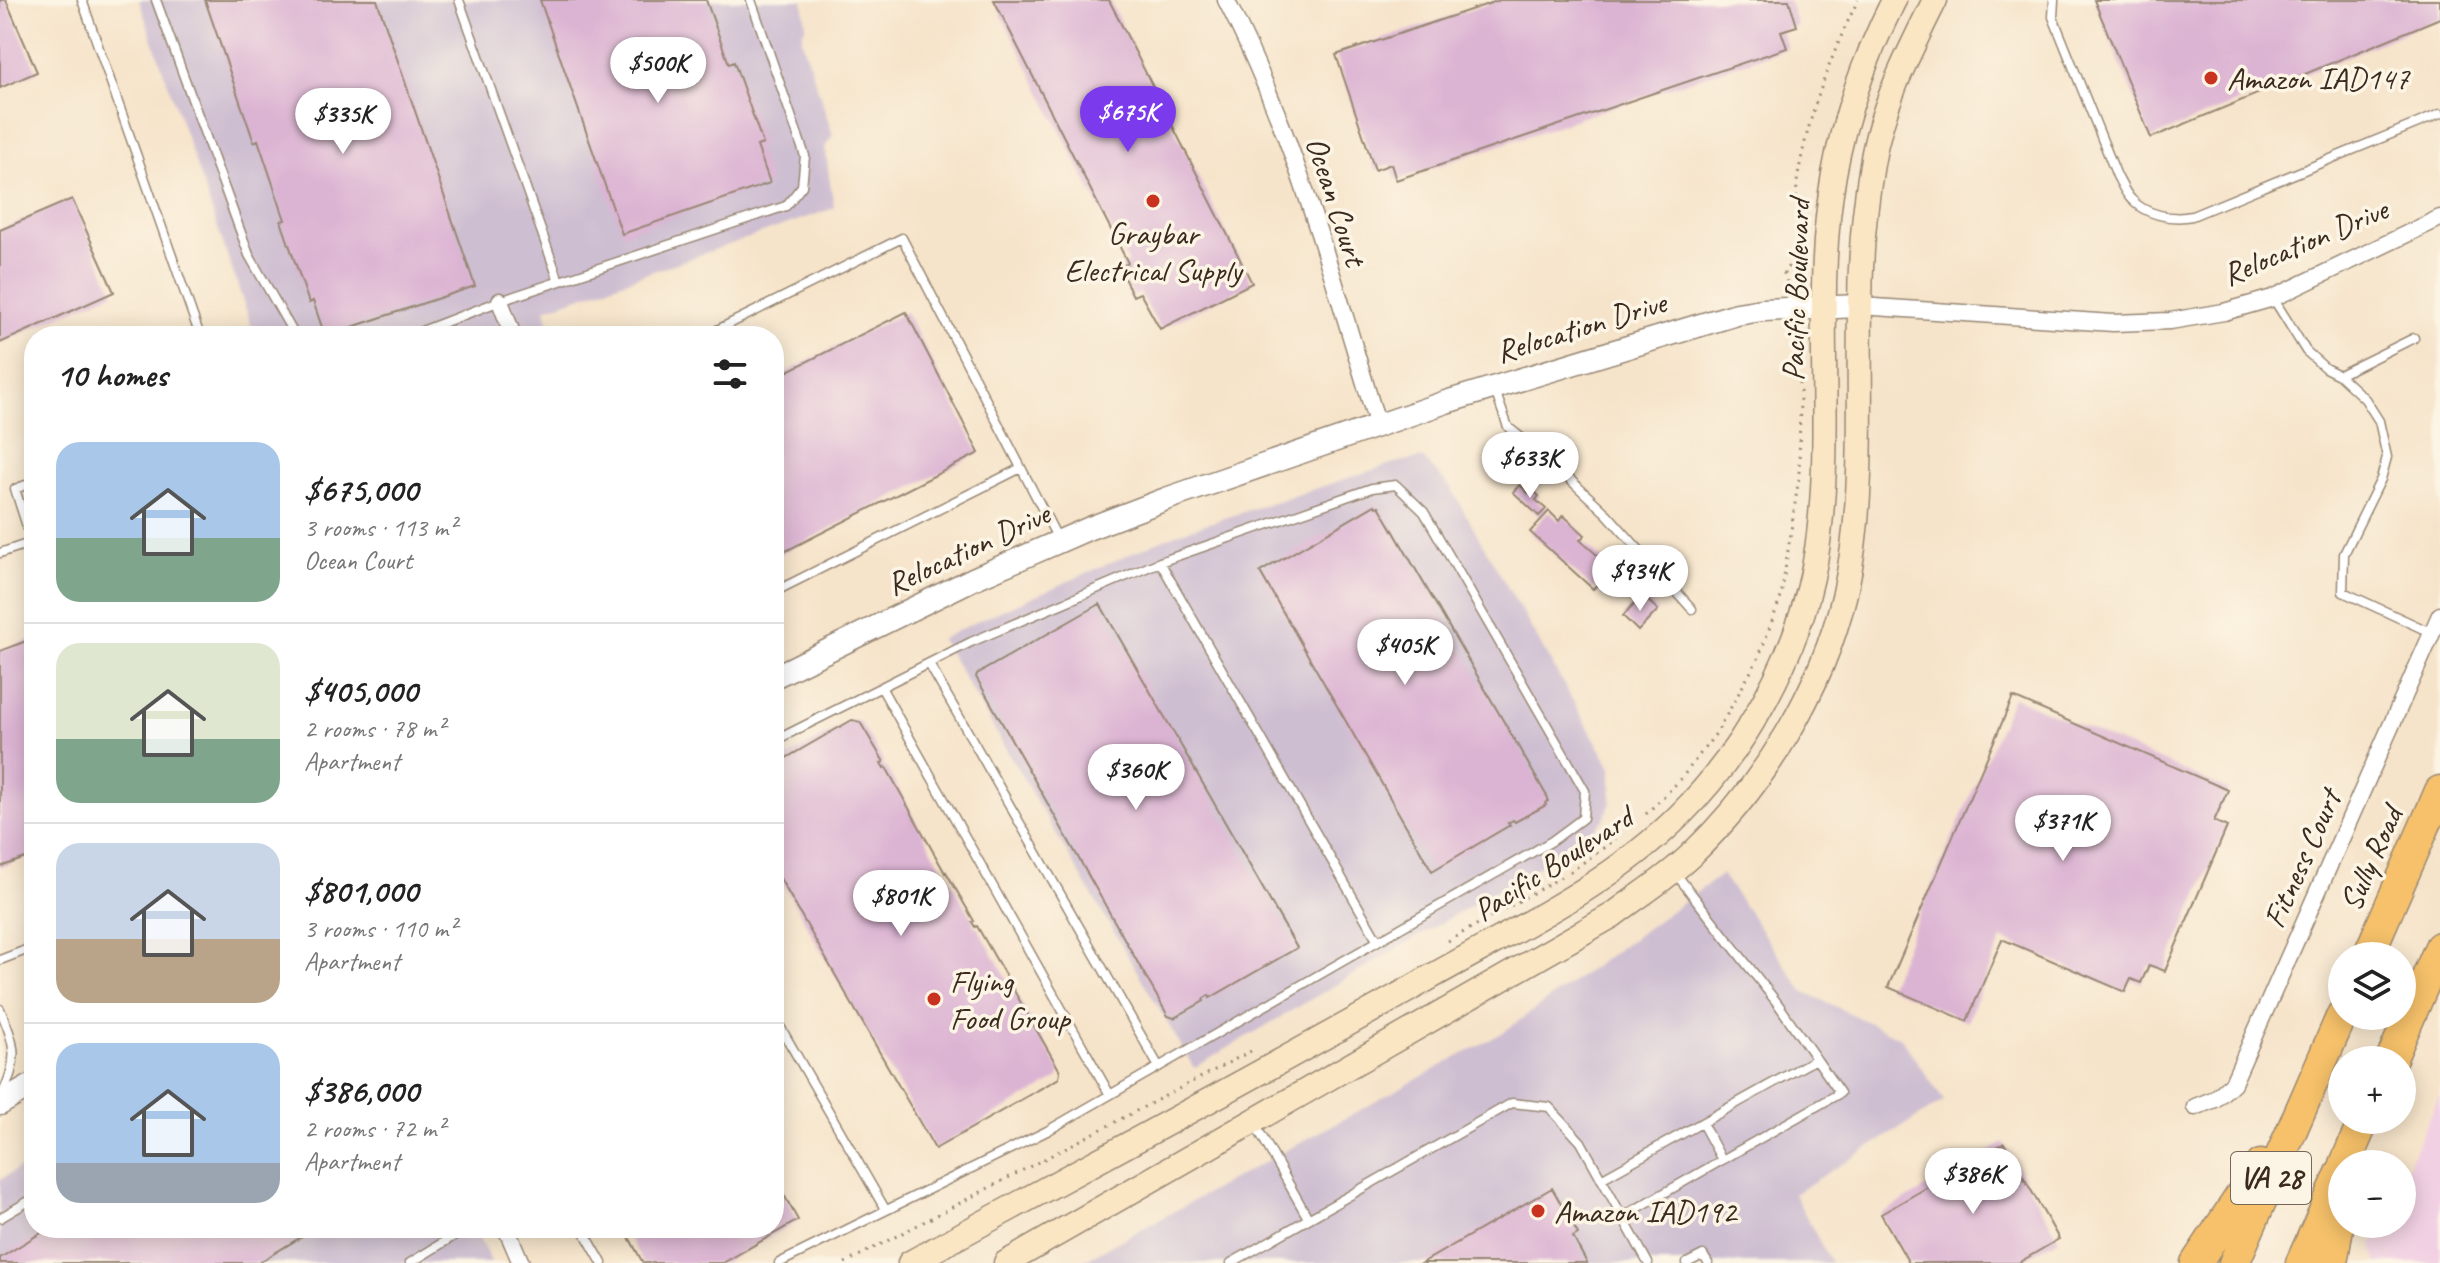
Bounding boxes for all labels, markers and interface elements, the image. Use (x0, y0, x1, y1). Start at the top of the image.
pin: $500K (602, 37, 714, 105)
text: $500K (628, 46, 688, 79)
place label: Amazon IAD147 (2227, 58, 2411, 99)
marker: Amazon IAD147 (2202, 69, 2220, 87)
pin: $675K (1072, 86, 1184, 154)
pin: $335K (287, 88, 399, 156)
text: $675K (1098, 95, 1158, 128)
text: $335K (313, 97, 373, 130)
street label: Ocean Court (1296, 131, 1377, 274)
street label: Relocation Drive (2216, 188, 2396, 295)
marker: Graybar Electrical Supply (1144, 192, 1162, 210)
street label: Pacific Boulevard (1772, 194, 1820, 382)
place label: Graybar Electrical Supply (1065, 213, 1244, 291)
street label: Relocation Drive (1491, 281, 1673, 372)
icon: filters (708, 352, 752, 396)
text: 10 homes (56, 353, 167, 396)
pin: $633K (1474, 432, 1586, 500)
text: $633K (1500, 441, 1560, 474)
text: $675,000 (304, 468, 418, 511)
icon: home (120, 474, 216, 570)
street label: Relocation Drive (880, 492, 1059, 605)
text: 3 rooms · 113 m² (304, 511, 456, 544)
text: Ocean Court (304, 544, 412, 577)
pin: $934K (1584, 545, 1696, 613)
text: $934K (1610, 554, 1670, 587)
pin: $405K (1349, 619, 1461, 687)
text: $405K (1375, 628, 1435, 661)
text: $405,000 (304, 669, 417, 712)
icon: home (120, 675, 216, 771)
text: 2 rooms · 78 m² (304, 712, 445, 745)
pin: $360K (1080, 744, 1192, 812)
text: Apartment (304, 745, 400, 778)
text: $360K (1106, 753, 1166, 786)
street label: Fitness Court (2254, 780, 2352, 934)
street label: Pacific Boulevard (1466, 795, 1644, 931)
pin: $371K (2007, 795, 2119, 863)
street label: Sully Road (2330, 797, 2414, 917)
text: $371K (2033, 804, 2093, 837)
text: $801,000 (304, 869, 418, 912)
pin: $801K (845, 870, 957, 938)
icon: home (120, 875, 216, 971)
text: $801K (871, 879, 931, 912)
text: 3 rooms · 110 m² (304, 912, 456, 945)
map controls (2328, 942, 2416, 1238)
button: layers (2328, 942, 2416, 1030)
text: Apartment (304, 945, 400, 978)
place label: Flying Food Group (950, 961, 1071, 1039)
marker: Flying Food Group (925, 990, 943, 1008)
button: + (2328, 1046, 2416, 1134)
text: $386,000 (304, 1069, 419, 1112)
icon: home (120, 1075, 216, 1171)
text: 2 rooms · 72 m² (304, 1112, 445, 1145)
text: Apartment (304, 1145, 400, 1178)
pin: $386K (1917, 1148, 2029, 1216)
button: − (2328, 1150, 2416, 1238)
road number: VA 28 (2231, 1152, 2311, 1204)
text: $386K (1943, 1157, 2003, 1190)
place label: Amazon IAD192 (1554, 1191, 1739, 1232)
marker: Amazon IAD192 (1529, 1202, 1547, 1220)

